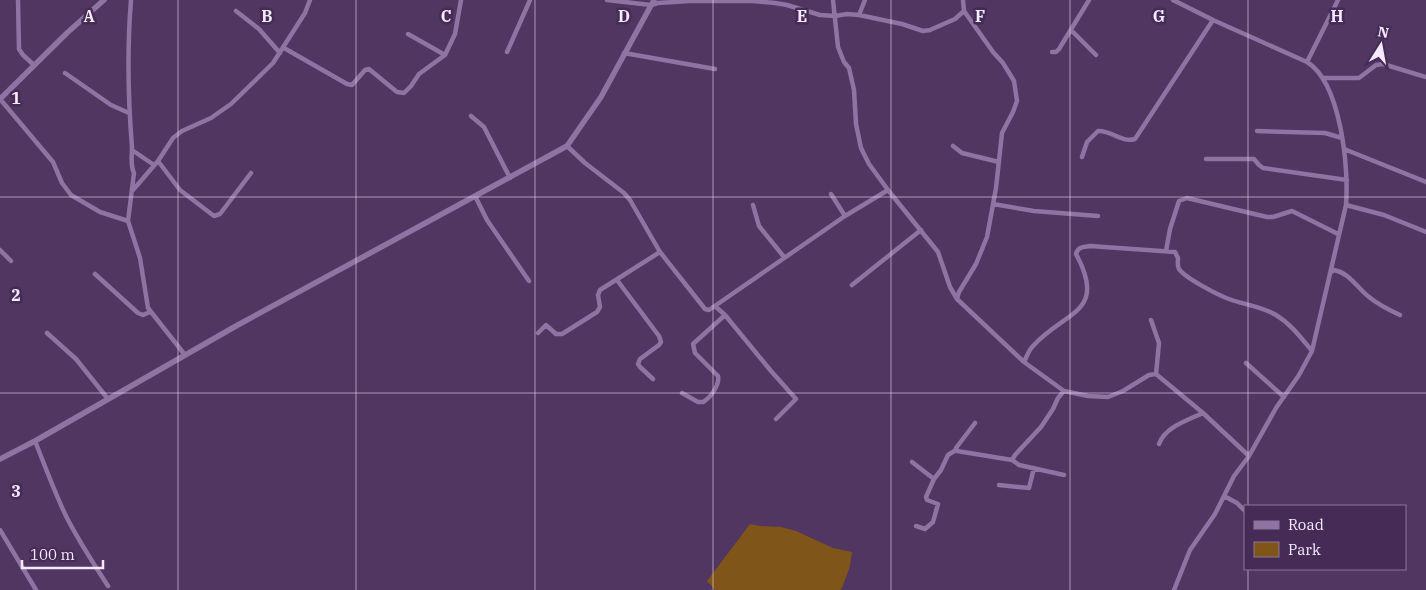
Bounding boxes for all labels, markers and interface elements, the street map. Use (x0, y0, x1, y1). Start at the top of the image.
text: A (83, 6, 95, 26)
text: B (261, 6, 273, 26)
text: C (441, 6, 451, 26)
text: D (618, 6, 630, 26)
text: E (797, 6, 807, 26)
text: F (975, 6, 985, 26)
text: G (1153, 6, 1165, 26)
text: H (1331, 6, 1344, 26)
north arrow (1356, 20, 1406, 70)
text: N (1376, 22, 1391, 42)
text: 1 (11, 88, 21, 108)
text: 2 (11, 285, 21, 305)
text: 3 (11, 481, 21, 501)
legend (1244, 505, 1406, 570)
text: Road (1288, 515, 1324, 534)
scale bar (22, 538, 104, 570)
text: Park (1288, 540, 1321, 559)
text: 100 m (30, 545, 75, 564)

